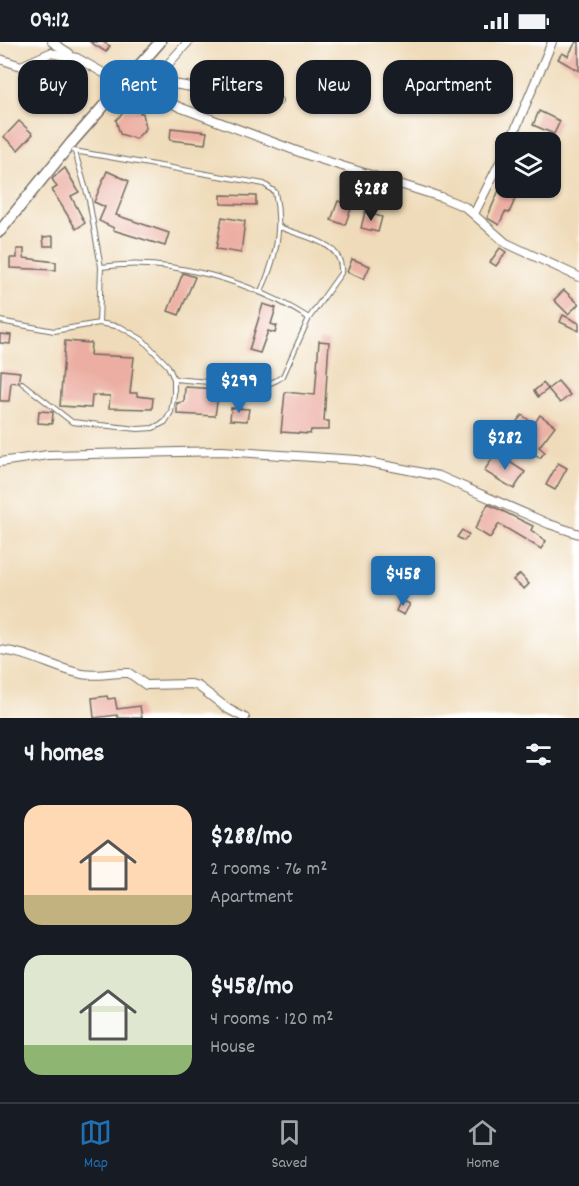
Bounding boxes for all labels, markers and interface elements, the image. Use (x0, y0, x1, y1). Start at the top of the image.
text: 09:12 (30, 6, 70, 37)
chip: Buy (18, 60, 88, 114)
chip: Rent (100, 60, 178, 114)
chip: Filters (190, 60, 284, 114)
chip: New (296, 60, 371, 114)
chip: Apartment (383, 60, 513, 114)
map controls (495, 132, 561, 198)
button: layers (495, 132, 561, 198)
pin: $288 (335, 171, 407, 222)
text: $288 (354, 176, 388, 204)
pin: $299 (203, 363, 275, 414)
text: $299 (220, 368, 258, 396)
pin: $282 (469, 420, 541, 471)
text: $282 (487, 425, 523, 453)
pin: $458 (367, 556, 439, 607)
text: $458 (385, 561, 421, 589)
text: 4 homes (24, 736, 104, 773)
icon: filters (522, 738, 555, 771)
text: $288/mo (210, 819, 292, 856)
icon: home (72, 829, 144, 901)
text: 2 rooms · 76 m² (210, 856, 328, 884)
text: Apartment (210, 884, 293, 912)
text: $458/mo (210, 969, 293, 1006)
icon: home (72, 979, 144, 1051)
text: 4 rooms · 120 m² (210, 1006, 334, 1034)
text: House (210, 1034, 255, 1062)
tab: Map (79, 1116, 112, 1175)
tab: Saved (271, 1116, 307, 1175)
tab: Home (466, 1116, 500, 1175)

